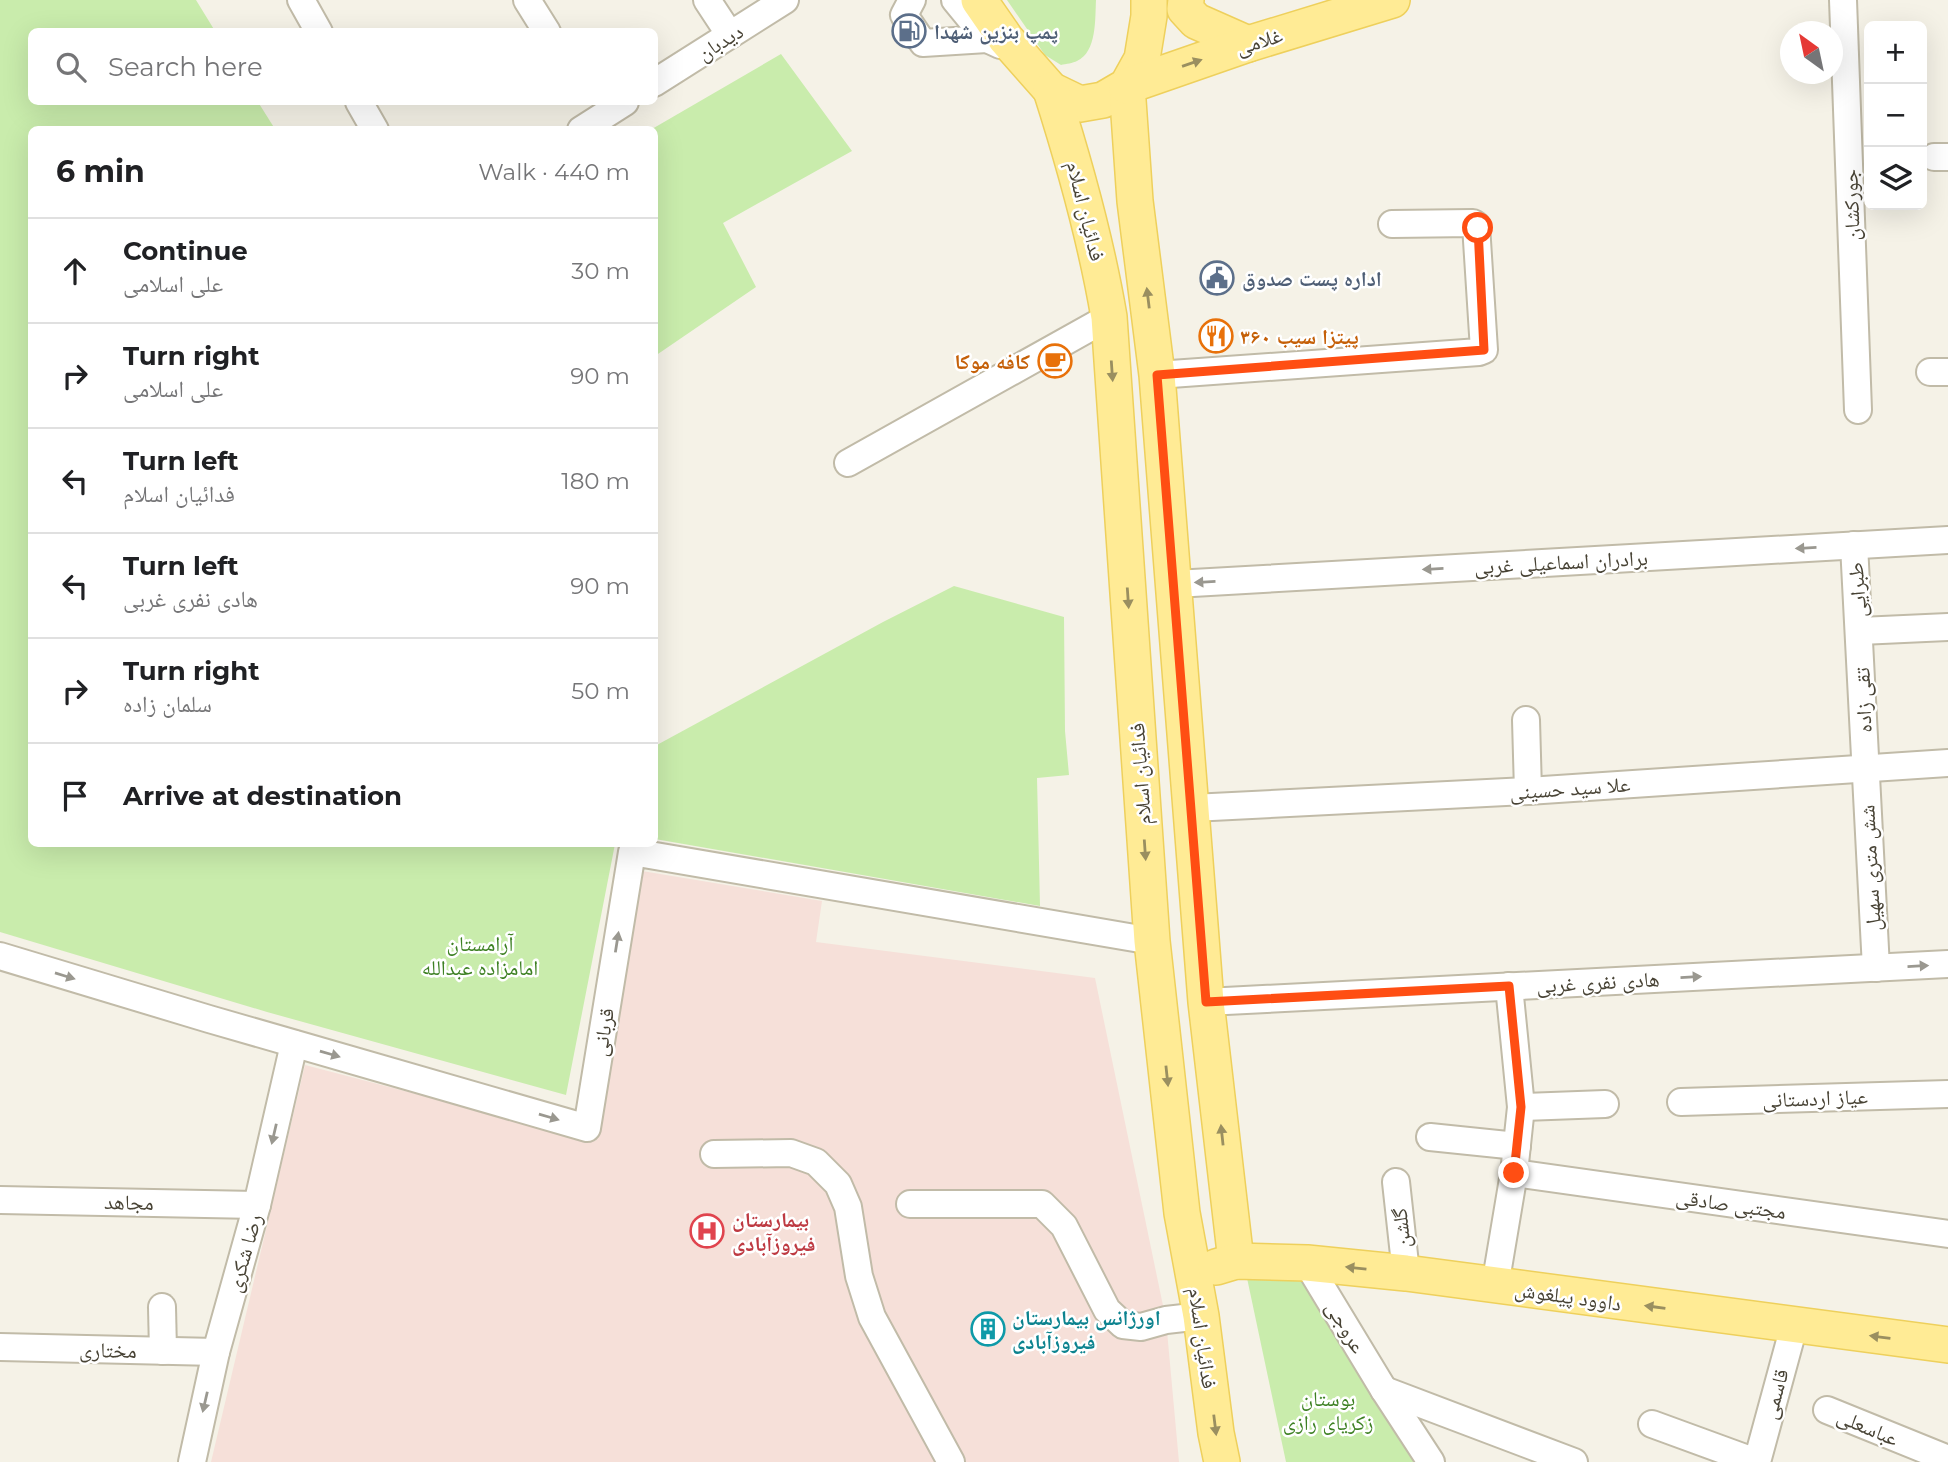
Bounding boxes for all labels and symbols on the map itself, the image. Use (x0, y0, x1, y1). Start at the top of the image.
fuel station icon: پمپ بنزین شهدا (890, 12, 928, 50)
street label: دیدبان (692, 18, 748, 66)
place label: پمپ بنزین شهدا (934, 19, 1058, 45)
north arrow (1780, 21, 1843, 84)
street label: غلامی (1233, 22, 1286, 61)
one-way arrow (1181, 57, 1202, 68)
street label: فدائیان اسلام (1060, 158, 1110, 264)
street label: جورکشان (1837, 169, 1865, 241)
route start (1462, 212, 1493, 243)
public building icon: اداره پست صدوق (1198, 259, 1236, 297)
place label: اداره پست صدوق (1242, 266, 1382, 292)
one-way arrow (1142, 287, 1153, 309)
restaurant icon: پیتزا سیب ۳۶۰ (1197, 317, 1235, 355)
place label: پیتزا سیب ۳۶۰ (1240, 324, 1359, 349)
cafe icon: کافه موکا (1036, 342, 1074, 380)
place label: کافه موکا (954, 349, 1030, 374)
one-way arrow (1107, 360, 1118, 382)
one-way arrow (1795, 543, 1817, 554)
street label: برادران اسماعیلی غربی (1473, 545, 1649, 580)
street label: طبرایی (1843, 562, 1872, 618)
one-way arrow (1421, 564, 1443, 575)
one-way arrow (1194, 577, 1216, 588)
one-way arrow (1123, 587, 1134, 609)
street label: تقی زاده (1849, 667, 1878, 733)
street label: فدائیان اسلام (1124, 722, 1158, 826)
street label: علا سید حسینی (1509, 771, 1632, 806)
street label: شش متری سهیل (1854, 804, 1887, 932)
one-way arrow (1140, 839, 1151, 861)
park label: آرامستان امامزاده عبدالله (422, 931, 538, 980)
one-way arrow (612, 931, 623, 953)
one-way arrow (1907, 960, 1929, 971)
street label: هادی نفری غربی (1536, 966, 1660, 999)
one-way arrow (55, 971, 76, 981)
one-way arrow (1680, 971, 1702, 982)
street label: قربانی (587, 1006, 620, 1058)
one-way arrow (320, 1049, 342, 1060)
one-way arrow (1161, 1065, 1172, 1087)
street label: عیاز اردستانی (1762, 1084, 1869, 1113)
one-way arrow (539, 1112, 560, 1122)
one-way arrow (268, 1123, 279, 1145)
one-way arrow (1216, 1124, 1227, 1146)
route end (1498, 1157, 1529, 1188)
street label: مجتبی صادقی (1674, 1184, 1788, 1225)
street label: مجاهد (104, 1189, 154, 1215)
street label: گلشن (1386, 1206, 1417, 1249)
place label: بیمارستان فیروزآبادی (732, 1207, 815, 1256)
street label: رضا شکری (221, 1211, 267, 1295)
hospital icon: بیمارستان فیروزآبادی (688, 1212, 726, 1250)
one-way arrow (1345, 1262, 1367, 1273)
street label: داوود پیلغوش (1513, 1276, 1623, 1317)
street label: فدائیان اسلام (1182, 1286, 1222, 1391)
street label: عروجی (1320, 1296, 1372, 1359)
one-way arrow (1644, 1302, 1666, 1313)
place label: اورژانس بیمارستان فیروزآبادی (1012, 1305, 1161, 1354)
building icon: اورژانس بیمارستان فیروزآبادی (969, 1310, 1007, 1348)
one-way arrow (1869, 1331, 1891, 1342)
street label: مختاری (79, 1337, 137, 1363)
street label: قاسمی (1756, 1366, 1795, 1422)
park label: بوستان زکریای رازی (1283, 1386, 1373, 1435)
one-way arrow (199, 1391, 210, 1413)
street label: عباسعلی (1833, 1403, 1903, 1452)
one-way arrow (1210, 1415, 1221, 1437)

